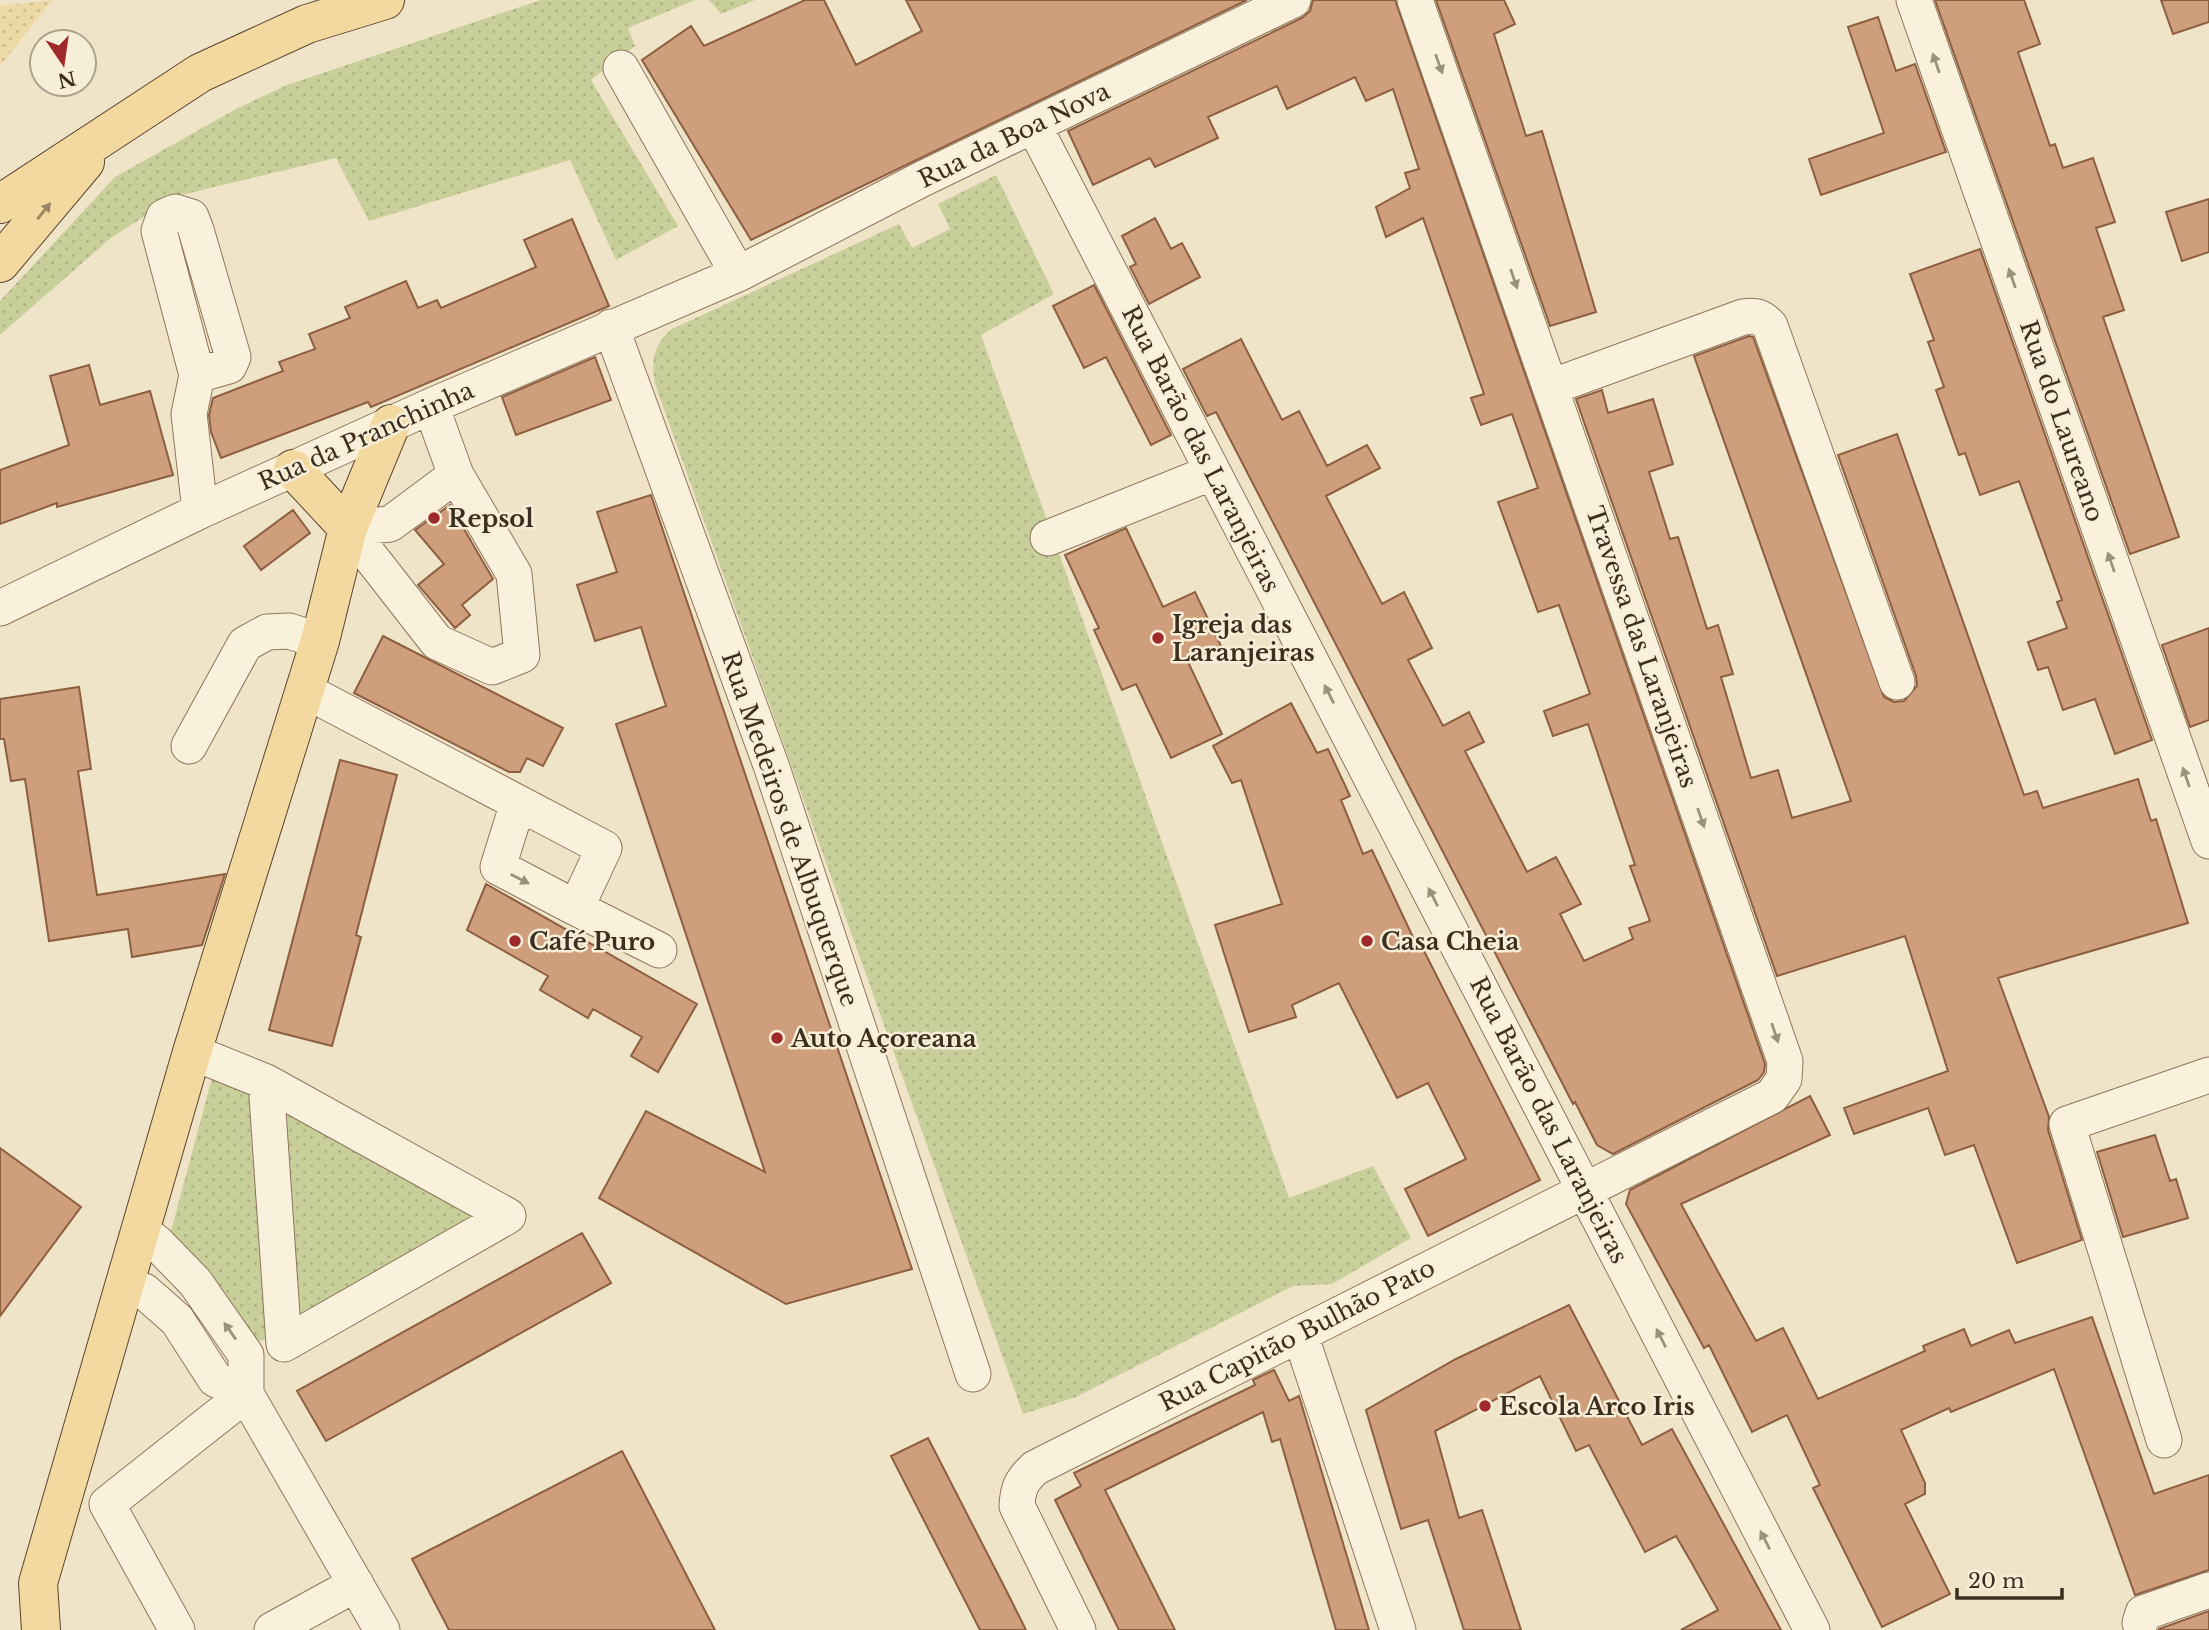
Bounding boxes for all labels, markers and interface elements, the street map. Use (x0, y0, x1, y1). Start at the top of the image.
north arrow (28, 28, 98, 98)
one-way arrow (1930, 53, 1941, 74)
one-way arrow (1433, 54, 1444, 75)
text: N (55, 66, 78, 92)
street label: Rua da Boa Nova (914, 76, 1115, 194)
one-way arrow (37, 203, 52, 221)
one-way arrow (2006, 267, 2017, 288)
one-way arrow (1509, 268, 1520, 289)
street label: Rua Barão das Laranjeiras (1116, 301, 1286, 597)
street label: Rua do Laureano (2014, 317, 2110, 525)
street label: Rua da Pranchinha (254, 375, 479, 497)
street label: Travessa das Laranjeiras (1580, 503, 1704, 791)
place label: Repsol (448, 504, 534, 533)
marker: Repsol (426, 510, 442, 526)
one-way arrow (2105, 551, 2116, 572)
place label: Igreja das Laranjeiras (1172, 610, 1315, 667)
marker: Igreja das Laranjeiras (1150, 630, 1166, 646)
street label: Rua Medeiros de Albuquerque (716, 648, 864, 1010)
one-way arrow (1323, 684, 1335, 704)
one-way arrow (2180, 766, 2191, 787)
one-way arrow (1696, 807, 1707, 828)
one-way arrow (510, 873, 530, 884)
one-way arrow (1428, 886, 1440, 906)
place label: Café Puro (529, 927, 655, 956)
place label: Casa Cheia (1381, 927, 1519, 956)
marker: Café Puro (507, 933, 523, 949)
marker: Casa Cheia (1359, 933, 1375, 949)
street label: Rua Barão das Laranjeiras (1464, 972, 1634, 1268)
one-way arrow (1770, 1022, 1781, 1043)
place label: Auto Açoreana (790, 1024, 977, 1053)
marker: Auto Açoreana (769, 1030, 785, 1046)
street label: Rua Capitão Bulhão Pato (1154, 1253, 1440, 1417)
one-way arrow (223, 1322, 237, 1340)
one-way arrow (1656, 1328, 1667, 1348)
place label: Escola Arco Iris (1499, 1392, 1695, 1421)
marker: Escola Arco Iris (1477, 1398, 1493, 1414)
one-way arrow (1760, 1530, 1771, 1550)
scale bar (1957, 1556, 2062, 1600)
text: 20 m (1968, 1568, 2025, 1594)

